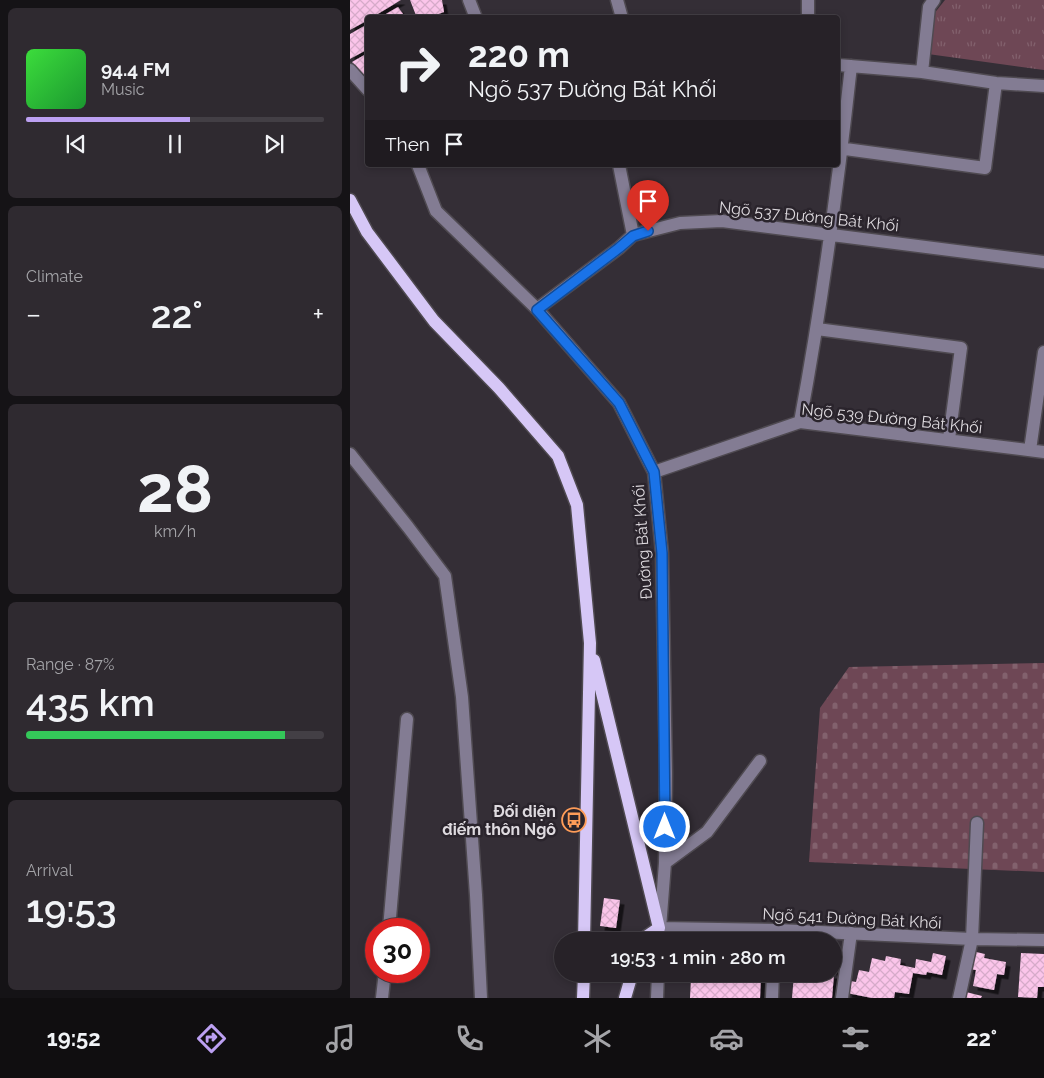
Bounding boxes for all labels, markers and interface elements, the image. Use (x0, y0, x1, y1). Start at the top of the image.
text: 220 m (468, 34, 570, 75)
icon: right (385, 35, 450, 100)
text: 94.4 FM (101, 58, 170, 80)
text: Ngõ 537 Đường Bát Khối (468, 76, 717, 102)
text: Music (101, 80, 145, 99)
icon: previous (62, 130, 90, 158)
icon: pause (161, 130, 189, 158)
icon: next (260, 130, 288, 158)
icon: arrive (440, 130, 468, 158)
text: Then (385, 133, 430, 155)
pin (627, 180, 669, 231)
icon: arrive (634, 187, 662, 215)
street label: Ngõ 537 Đường Bát Khối (718, 198, 900, 235)
text: Climate (26, 267, 83, 286)
text: 22° (151, 292, 203, 337)
text: − (26, 298, 41, 331)
text: + (312, 298, 324, 331)
street label: Ngõ 539 Đường Bát Khối (801, 400, 983, 437)
text: 28 (137, 451, 213, 527)
street label: Đường Bát Khối (629, 484, 656, 600)
text: km/h (154, 522, 196, 541)
text: Range · 87% (26, 655, 114, 674)
text: 435 km (26, 680, 155, 725)
position arrow (638, 800, 690, 852)
place label: Đối diện điếm thôn Ngô (442, 802, 556, 839)
bus stop icon: Đối diện điếm thôn Ngô (561, 807, 587, 833)
text: Arrival (26, 861, 73, 880)
text: 19:53 (26, 886, 117, 931)
street label: Ngõ 541 Đường Bát Khối (762, 904, 942, 933)
speed limit sign: 30 (365, 918, 430, 983)
text: 19:53 · 1 min · 280 m (610, 946, 786, 968)
icon: directions (194, 1021, 229, 1056)
icon: music (323, 1021, 358, 1056)
icon: phone (452, 1021, 487, 1056)
icon: climate (580, 1021, 615, 1056)
icon: car (709, 1021, 744, 1056)
icon: filters (838, 1021, 873, 1056)
text: 19:52 (47, 1025, 101, 1051)
text: 22° (966, 1025, 997, 1051)

